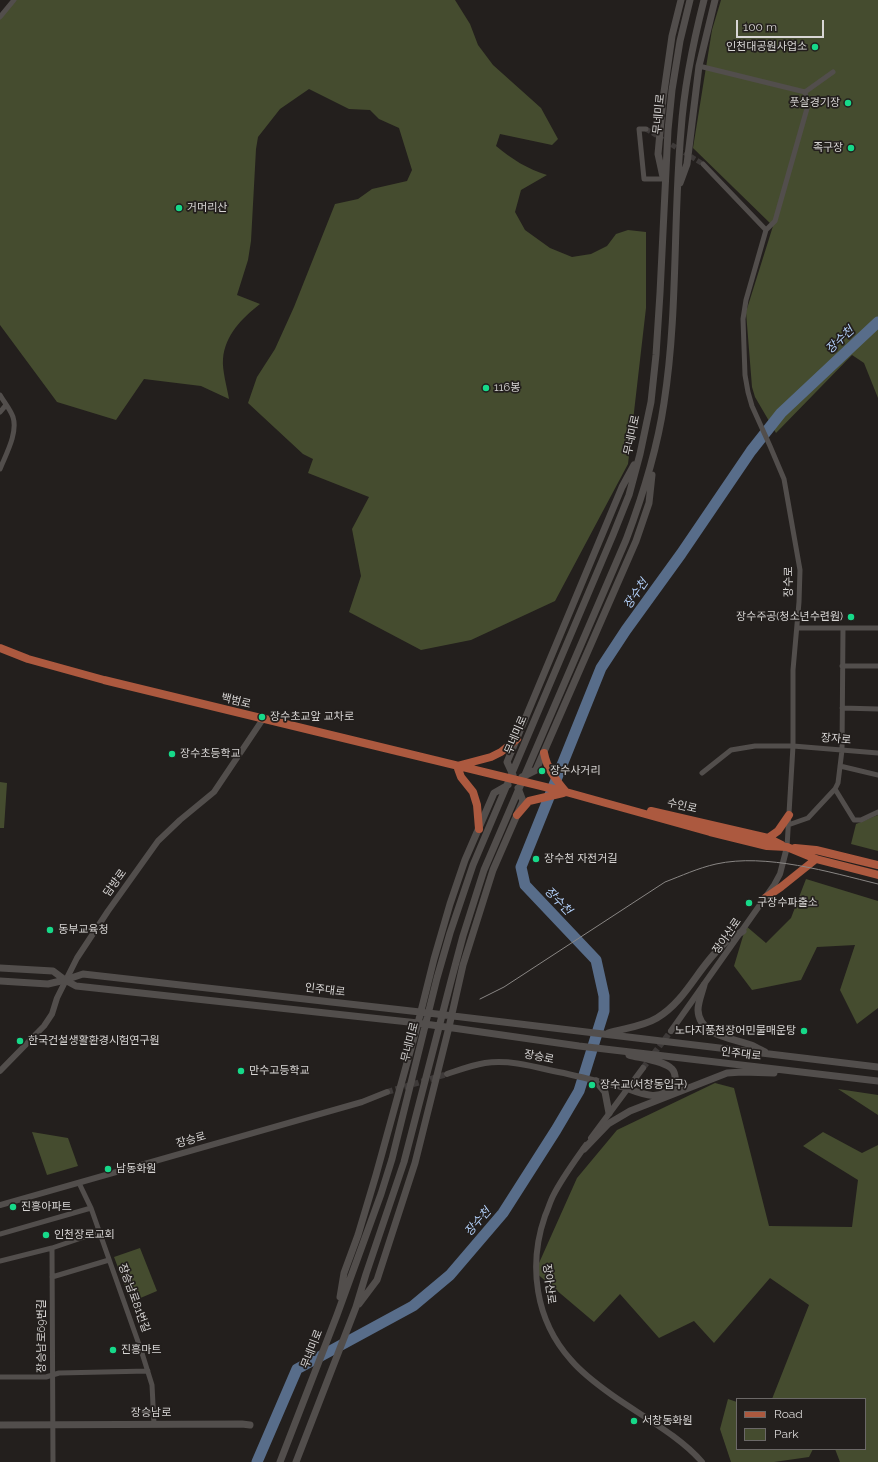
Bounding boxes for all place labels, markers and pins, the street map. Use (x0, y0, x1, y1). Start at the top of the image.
place label: 인천대공원사업소 (726, 40, 807, 54)
marker: 인천대공원사업소 (810, 42, 820, 52)
place label: 풋살경기장 (789, 96, 840, 110)
marker: 풋살경기장 (843, 98, 853, 108)
place label: 족구장 (813, 141, 843, 155)
marker: 족구장 (846, 143, 856, 153)
place label: 거머리산 (187, 201, 227, 215)
marker: 거머리산 (174, 203, 184, 213)
place label: 116봉 (494, 381, 520, 395)
marker: 116봉 (481, 383, 491, 393)
place label: 장수주공(청소년수련원) (736, 610, 843, 624)
marker: 장수주공(청소년수련원) (846, 612, 856, 622)
place label: 장수초교앞 교차로 (270, 710, 354, 724)
marker: 장수초교앞 교차로 (257, 712, 267, 722)
place label: 장수초등학교 (180, 747, 241, 761)
marker: 장수초등학교 (167, 749, 177, 759)
place label: 장수사거리 (550, 764, 601, 778)
marker: 장수사거리 (537, 766, 547, 776)
place label: 장수천 자전거길 (544, 852, 618, 866)
marker: 장수천 자전거길 (531, 854, 541, 864)
place label: 구장수파출소 (757, 896, 818, 910)
marker: 구장수파출소 (744, 898, 754, 908)
place label: 동부교육청 (58, 923, 109, 937)
marker: 동부교육청 (45, 925, 55, 935)
place label: 노다지풍천장어민물매운탕 (675, 1024, 796, 1038)
marker: 노다지풍천장어민물매운탕 (799, 1026, 809, 1036)
place label: 한국건설생활환경시험연구원 (28, 1034, 160, 1048)
marker: 한국건설생활환경시험연구원 (15, 1036, 25, 1046)
place label: 만수고등학교 (249, 1064, 310, 1078)
marker: 만수고등학교 (236, 1066, 246, 1076)
place label: 장수교(서창동입구) (600, 1078, 687, 1092)
marker: 장수교(서창동입구) (587, 1080, 597, 1090)
place label: 남동화원 (116, 1162, 156, 1176)
marker: 남동화원 (103, 1164, 113, 1174)
place label: 진흥아파트 (21, 1200, 72, 1214)
marker: 진흥아파트 (8, 1202, 18, 1212)
place label: 인천장로교회 (54, 1228, 115, 1242)
marker: 인천장로교회 (41, 1230, 51, 1240)
place label: 진흥마트 (121, 1343, 161, 1357)
marker: 진흥마트 (108, 1345, 118, 1355)
place label: 서창동화원 (642, 1414, 693, 1428)
marker: 서창동화원 (629, 1416, 639, 1426)

